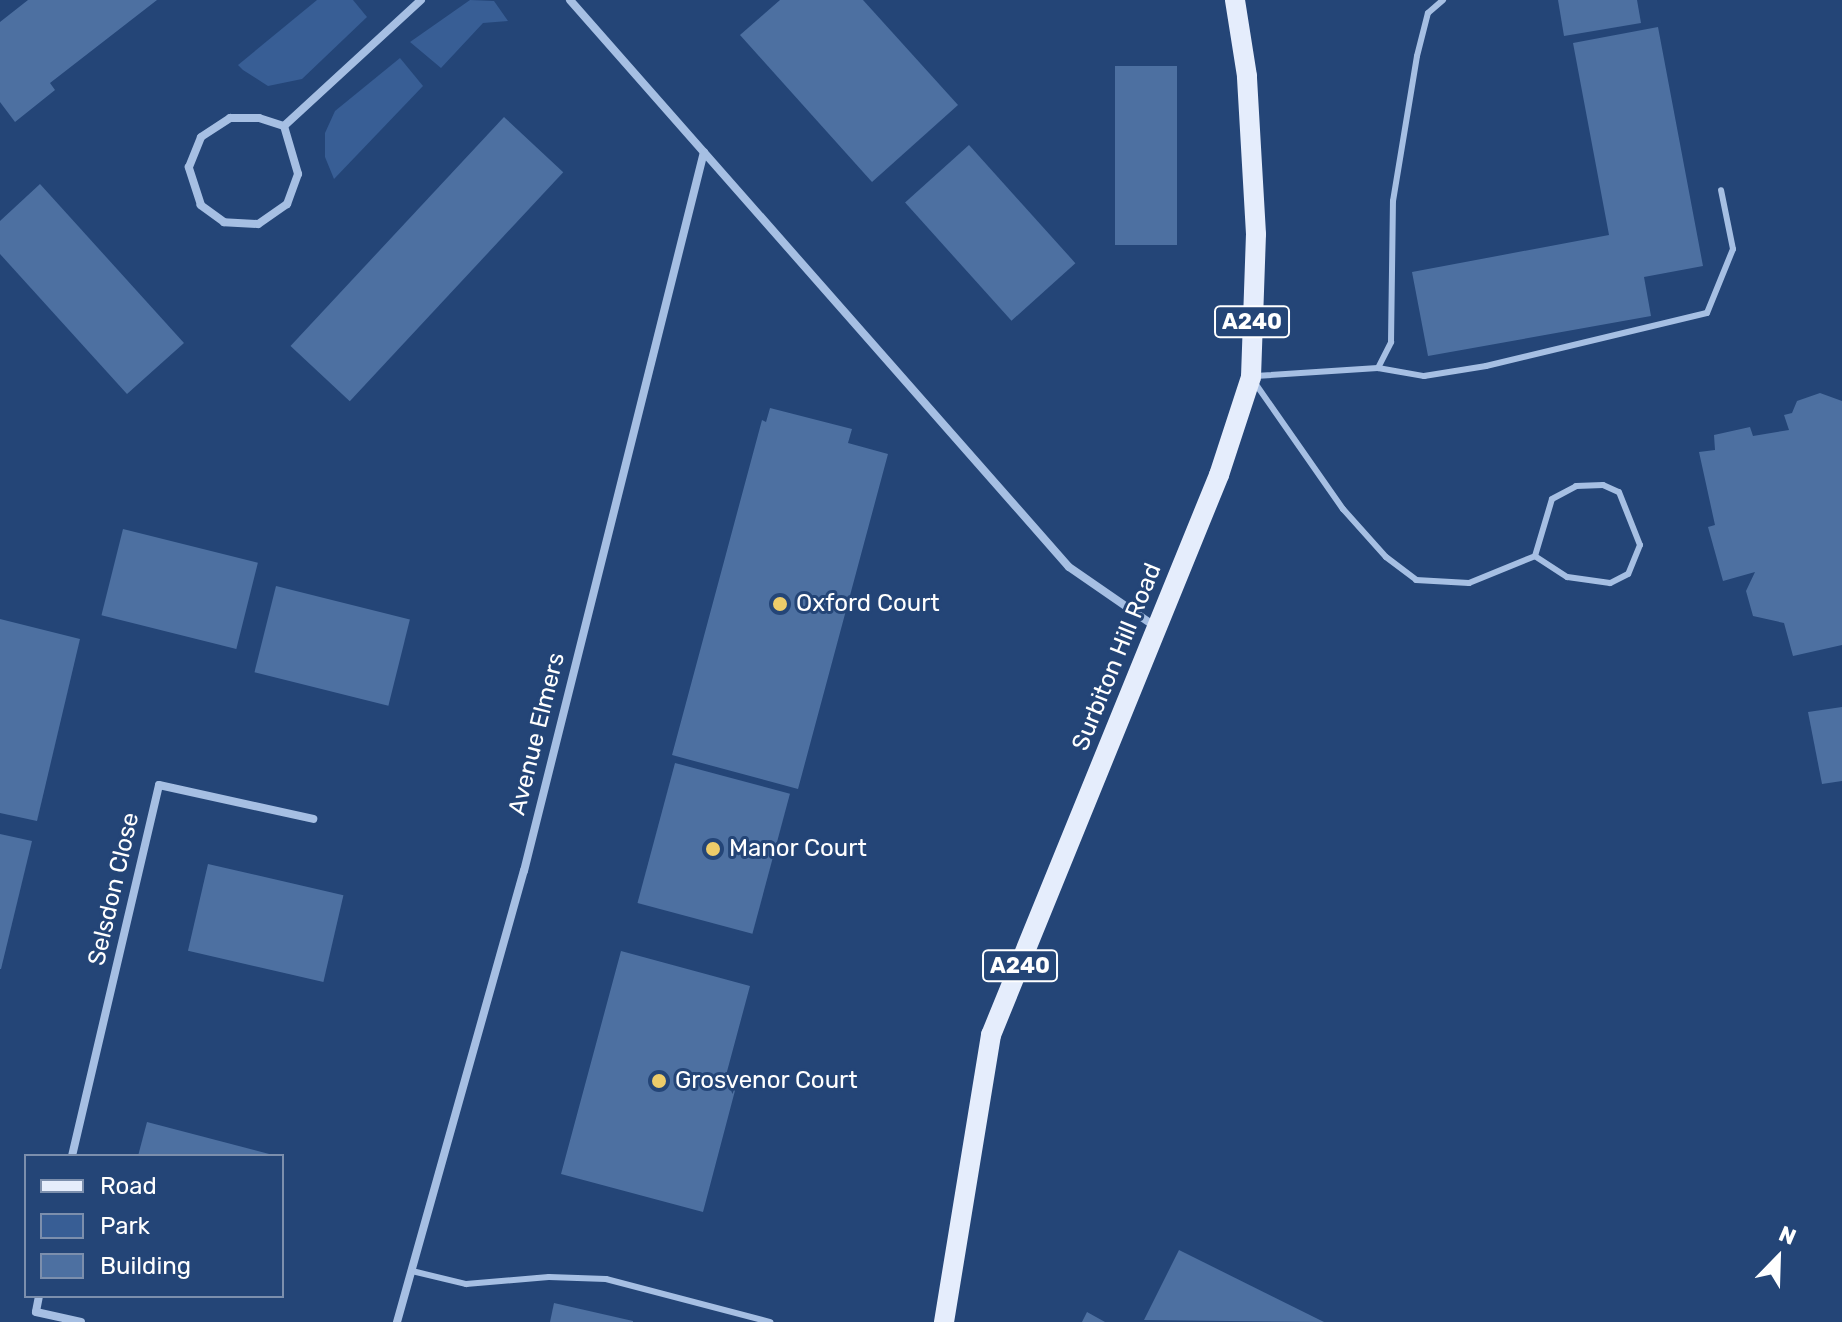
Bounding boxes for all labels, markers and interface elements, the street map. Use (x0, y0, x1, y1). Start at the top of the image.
road number: A240 (1214, 304, 1290, 340)
street label: Surbiton Hill Road (1066, 559, 1168, 755)
place label: Oxford Court (796, 590, 940, 618)
marker: Oxford Court (771, 595, 789, 613)
street label: Avenue Elmers (503, 650, 571, 818)
street label: Selsdon Close (82, 810, 146, 968)
place label: Manor Court (729, 835, 867, 863)
marker: Manor Court (704, 840, 722, 858)
road number: A240 (982, 948, 1058, 984)
place label: Grosvenor Court (675, 1067, 858, 1095)
marker: Grosvenor Court (650, 1072, 668, 1090)
legend (24, 1154, 284, 1298)
text: Road (100, 1172, 157, 1200)
text: Park (100, 1212, 150, 1240)
north arrow (1738, 1218, 1818, 1298)
text: N (1775, 1220, 1800, 1251)
text: Building (100, 1252, 191, 1280)

